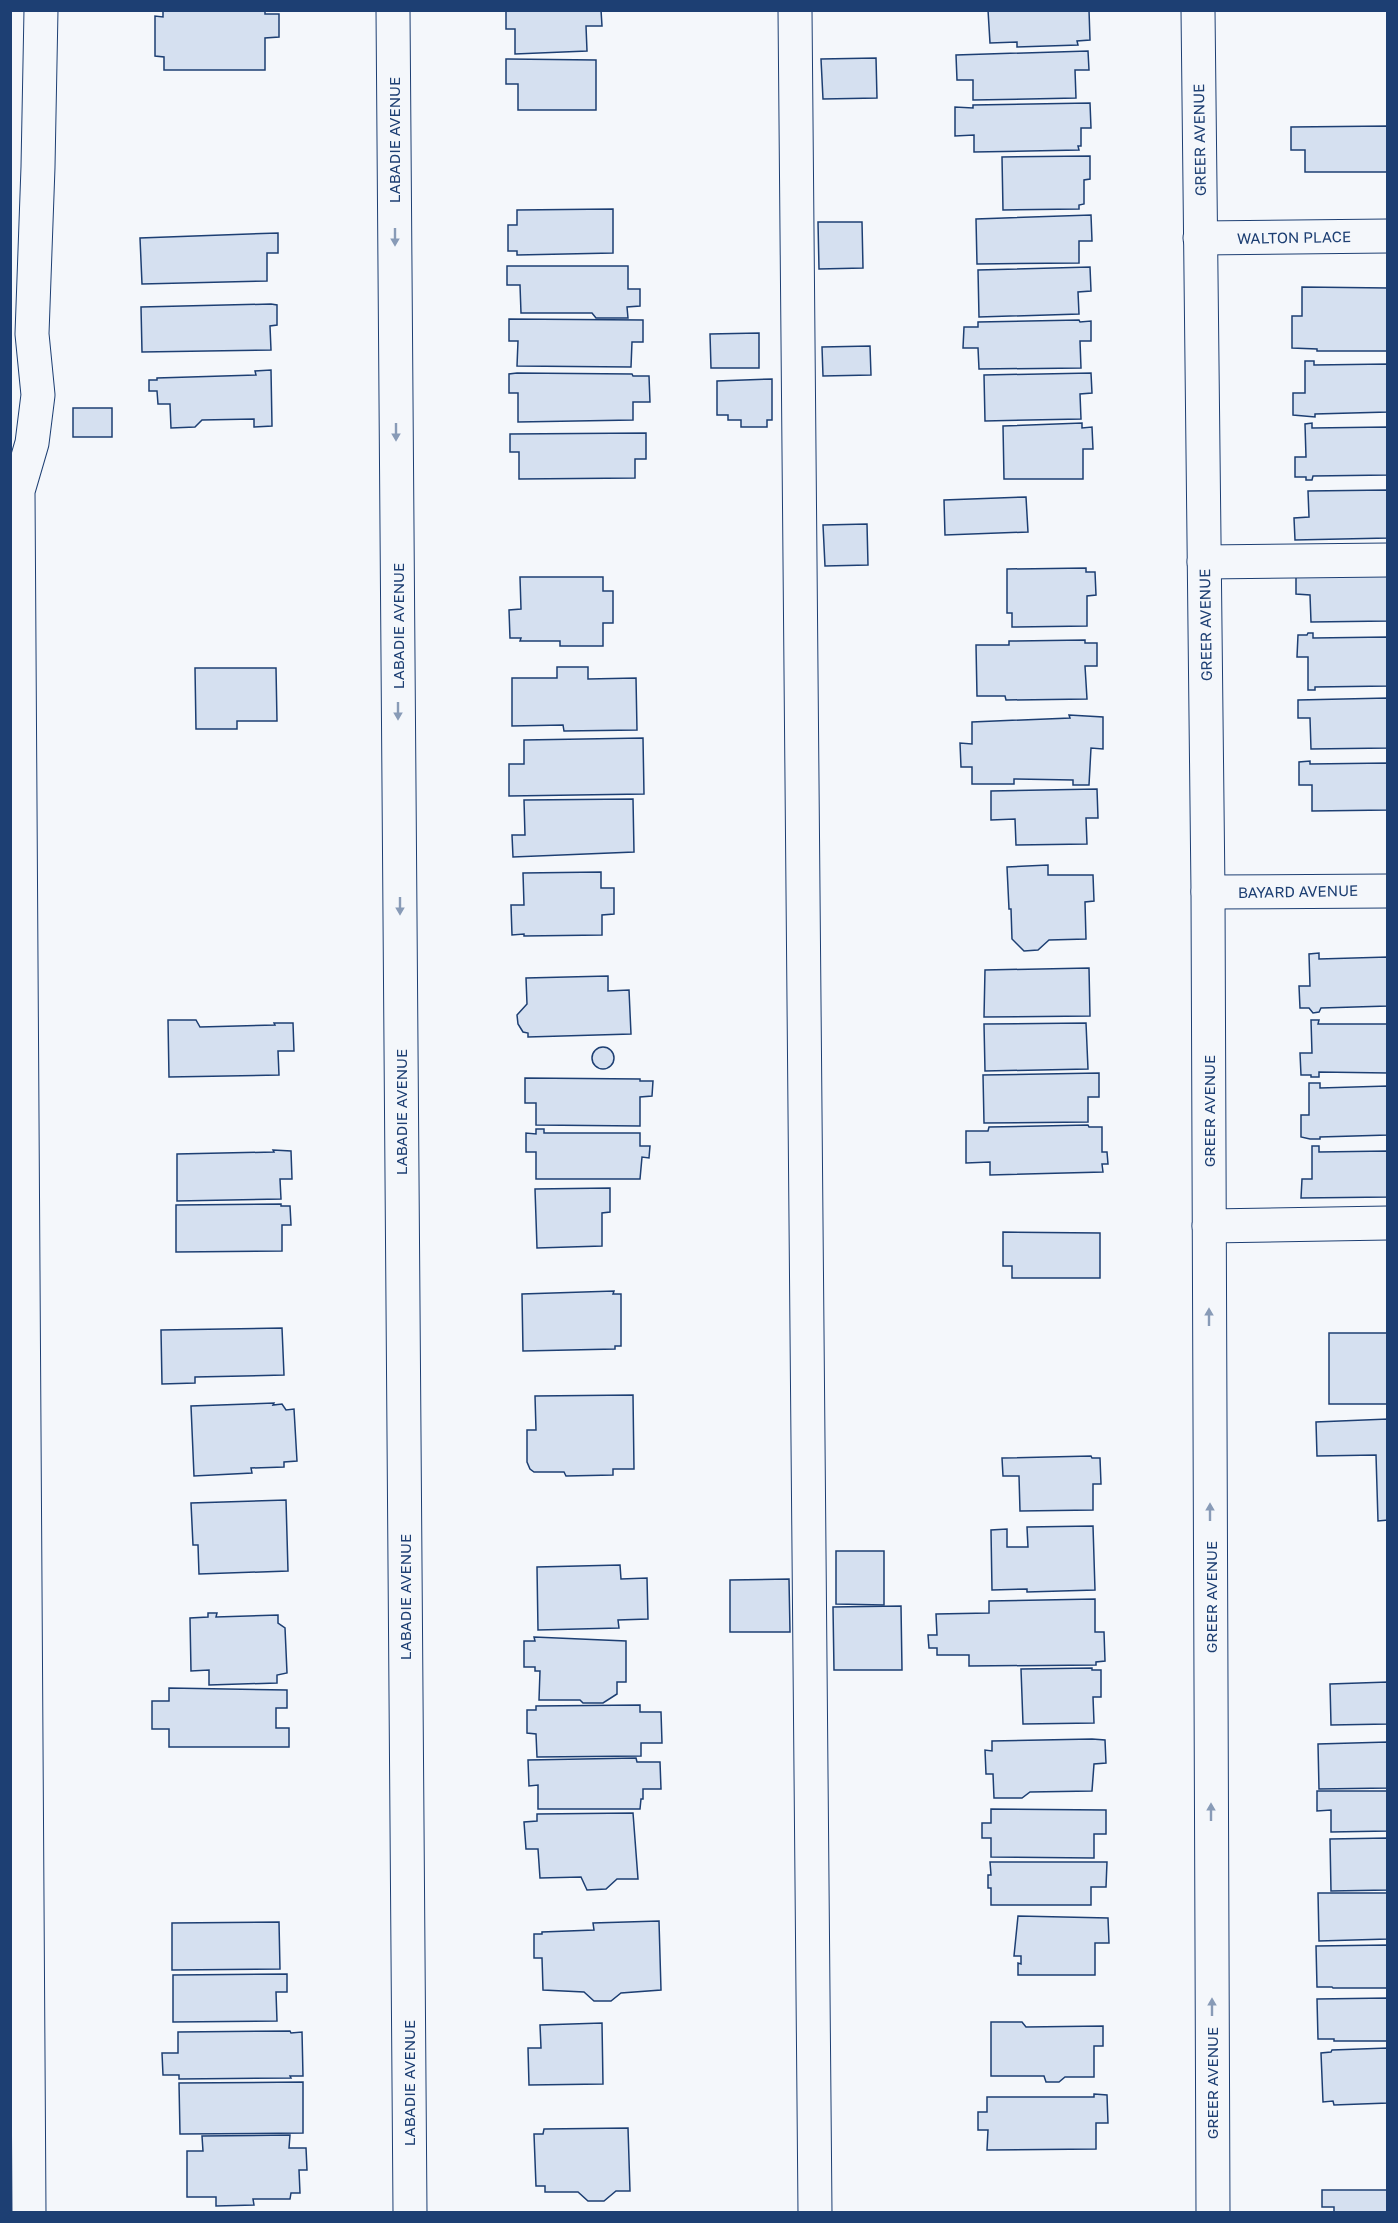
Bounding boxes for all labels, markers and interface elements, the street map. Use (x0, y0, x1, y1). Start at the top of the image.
street label: LABADIE AVENUE (385, 77, 403, 203)
street label: GREER AVENUE (1189, 84, 1209, 196)
one-way arrow (390, 227, 400, 246)
street label: WALTON PLACE (1237, 227, 1351, 247)
one-way arrow (391, 422, 401, 441)
street label: LABADIE AVENUE (389, 563, 407, 689)
street label: GREER AVENUE (1195, 569, 1215, 681)
one-way arrow (393, 701, 403, 720)
street label: BAYARD AVENUE (1238, 881, 1358, 901)
one-way arrow (395, 896, 405, 915)
street label: LABADIE AVENUE (392, 1049, 410, 1175)
street label: GREER AVENUE (1200, 1055, 1218, 1167)
one-way arrow (1204, 1308, 1214, 1327)
one-way arrow (1205, 1503, 1215, 1522)
street label: LABADIE AVENUE (396, 1534, 414, 1660)
street label: GREER AVENUE (1202, 1541, 1220, 1653)
one-way arrow (1206, 1803, 1216, 1822)
one-way arrow (1207, 1998, 1217, 2017)
street label: LABADIE AVENUE (400, 2020, 418, 2146)
street label: GREER AVENUE (1203, 2027, 1221, 2139)

